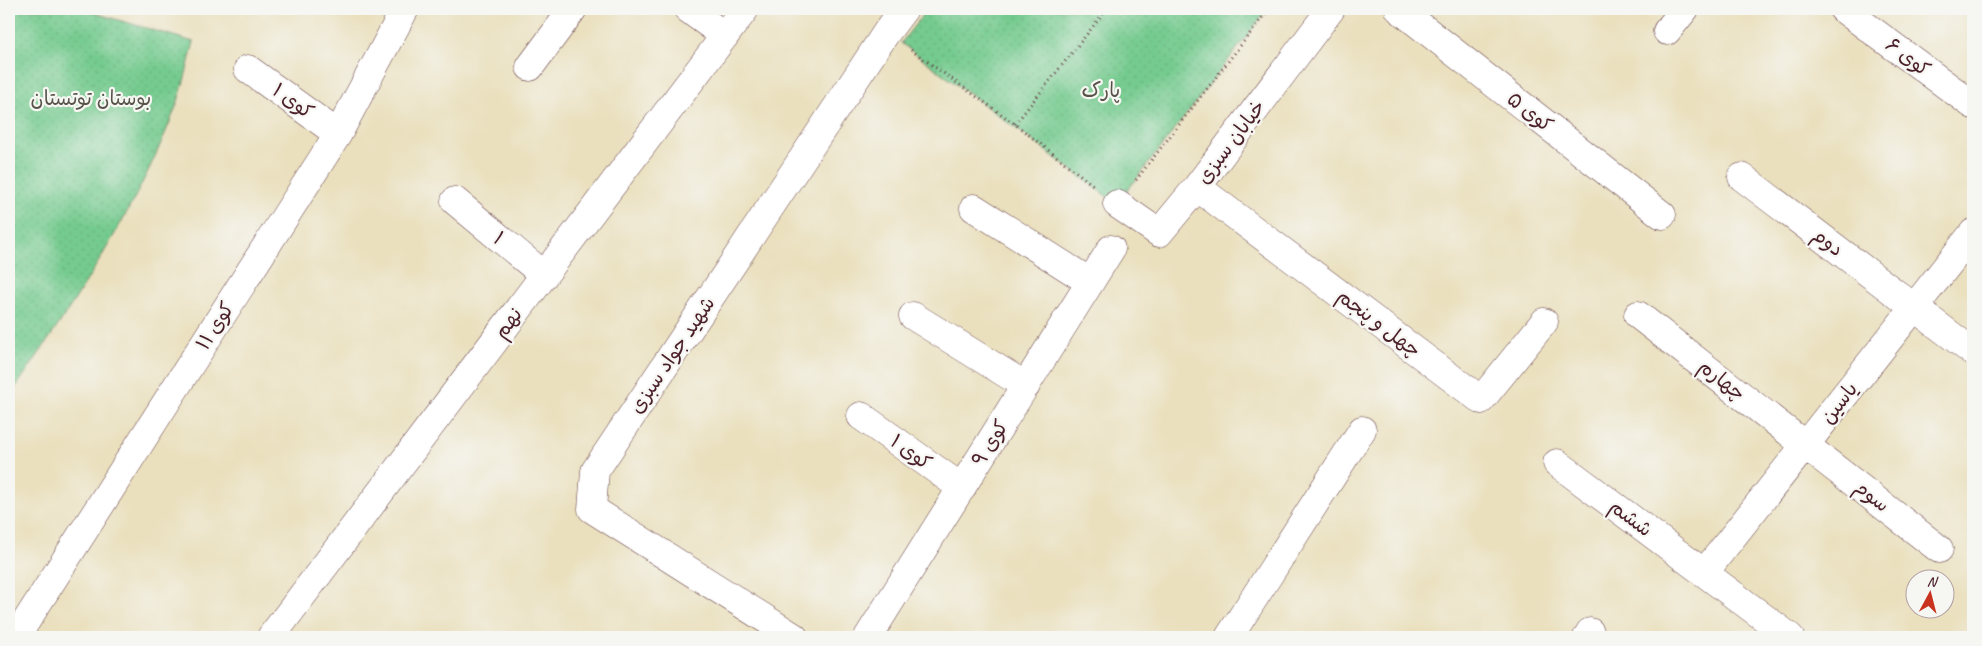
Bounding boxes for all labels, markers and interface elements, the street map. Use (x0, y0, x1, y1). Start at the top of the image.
street label: کوی ۶ (1881, 32, 1935, 82)
street label: کوی ۱ (267, 78, 319, 124)
park label: پارک (1082, 78, 1120, 103)
park label: بوستان توتستان (31, 86, 151, 111)
street label: کوی ۵ (1502, 86, 1558, 138)
street label: خیابان سبزی (1191, 95, 1271, 189)
street label: دوم (1806, 222, 1849, 264)
street label: ۱ (488, 226, 510, 250)
street label: چهل و پنجم (1331, 283, 1426, 364)
street label: شهید جواد سبزی (624, 292, 720, 418)
street label: کوی ۱۱ (190, 297, 240, 355)
street label: نهم (488, 302, 529, 345)
street label: چهارم (1692, 354, 1750, 408)
street label: یاسین (1815, 377, 1863, 429)
street label: کوی ۹ (966, 415, 1014, 471)
street label: کوی ۱ (885, 429, 937, 475)
street label: سوم (1847, 474, 1895, 520)
street label: ششم (1603, 494, 1657, 544)
north arrow (1904, 568, 1954, 618)
text: N (1926, 573, 1939, 591)

